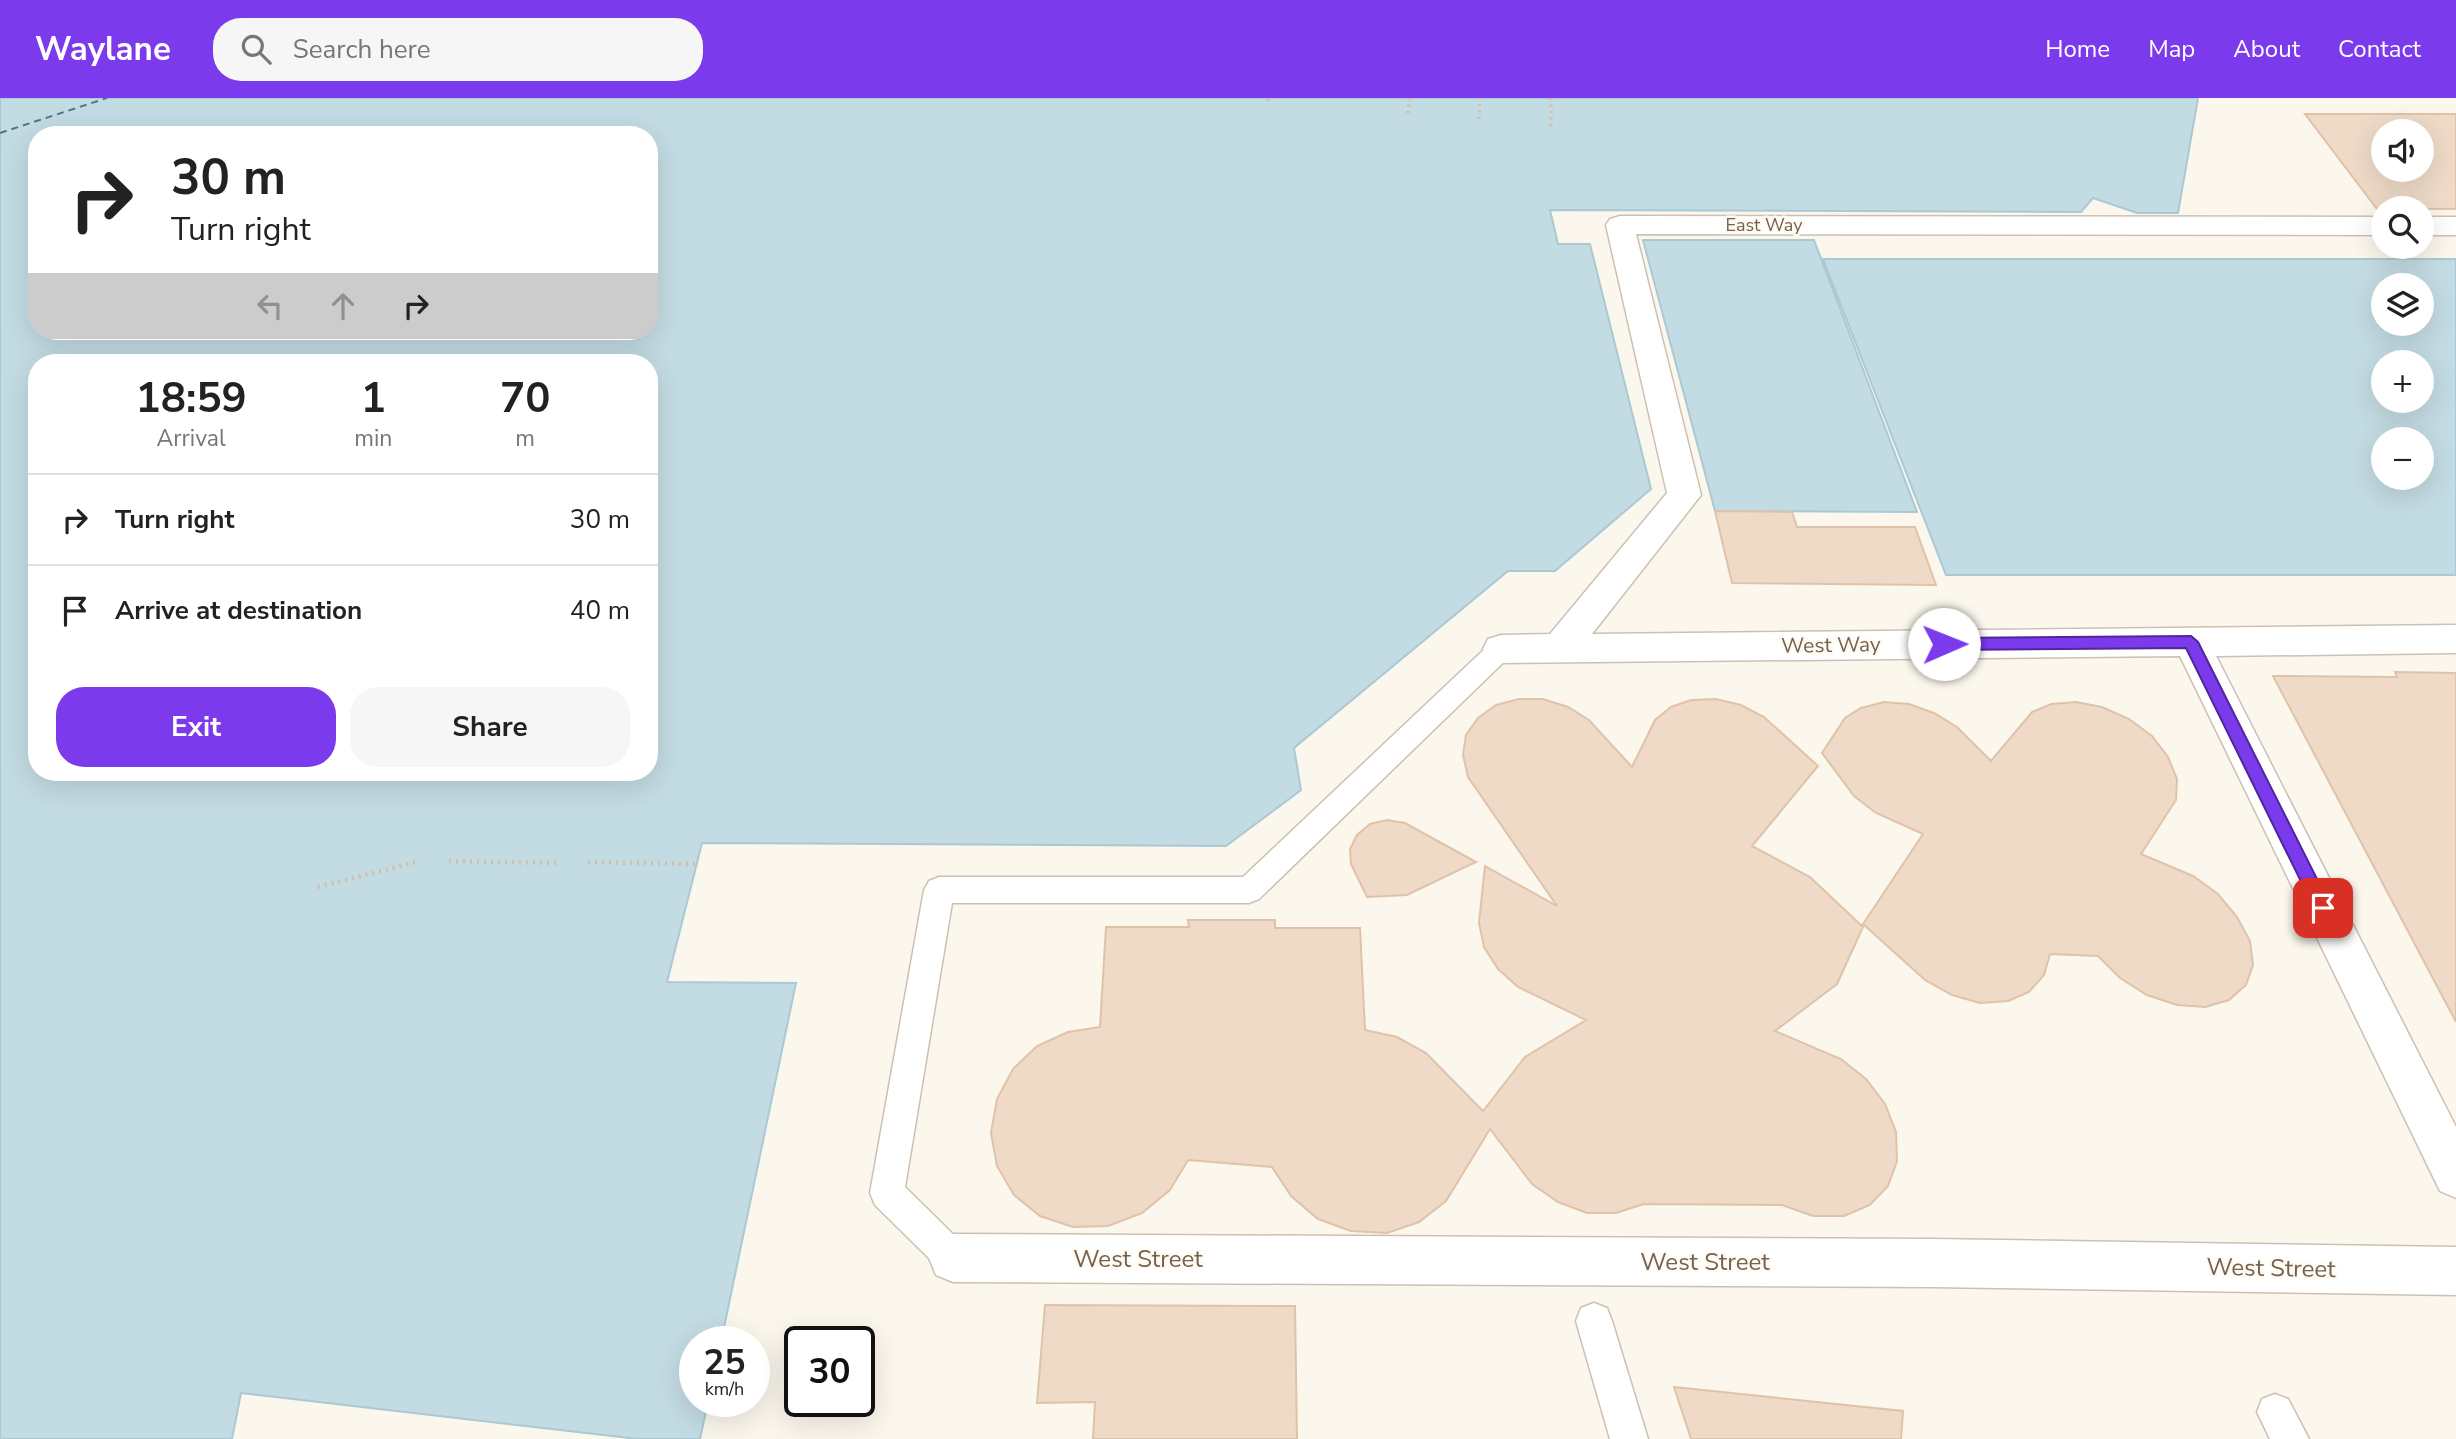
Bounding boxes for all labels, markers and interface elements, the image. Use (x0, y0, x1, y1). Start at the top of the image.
search box (213, 18, 703, 81)
text: Waylane (35, 27, 171, 72)
icon: search (237, 30, 275, 68)
text: Search here (293, 32, 431, 67)
text: Home (2045, 33, 2110, 65)
text: Map (2148, 33, 2195, 65)
text: About (2233, 33, 2300, 65)
text: Contact (2338, 33, 2421, 65)
map controls (2371, 119, 2434, 490)
button: sound (2371, 119, 2434, 182)
text: 30 m (171, 144, 286, 211)
icon: right (56, 154, 147, 245)
button: search (2371, 196, 2434, 259)
text: Turn right (171, 208, 311, 251)
street label: East Way (1726, 213, 1803, 237)
button: layers (2371, 273, 2434, 336)
icon: left (251, 287, 289, 325)
icon: ahead (324, 287, 362, 325)
icon: right (397, 287, 435, 325)
button: + (2371, 350, 2434, 413)
text: 18:59 (136, 370, 247, 427)
text: 1 (361, 370, 386, 427)
text: 70 (500, 370, 550, 427)
text: Arrival (157, 423, 226, 454)
text: min (354, 423, 392, 454)
text: m (515, 423, 535, 454)
button: − (2371, 427, 2434, 490)
icon: right (56, 501, 94, 539)
text: Turn right (115, 502, 234, 537)
text: 30 m (570, 502, 630, 537)
icon: arrive (56, 592, 94, 630)
text: Arrive at destination (115, 593, 362, 628)
text: 40 m (570, 593, 630, 628)
position arrow (1907, 607, 1981, 681)
street label: West Way (1781, 630, 1881, 660)
button: Exit (56, 687, 336, 767)
button: Share (350, 687, 630, 767)
pin (2293, 878, 2353, 938)
icon: arrive (2304, 889, 2342, 927)
street label: West Street (1073, 1243, 1203, 1275)
street label: West Street (1640, 1246, 1770, 1278)
street label: West Street (2206, 1251, 2336, 1285)
speed limit sign: 30 (784, 1326, 875, 1417)
text: 25 (703, 1339, 746, 1386)
text: km/h (705, 1377, 744, 1401)

